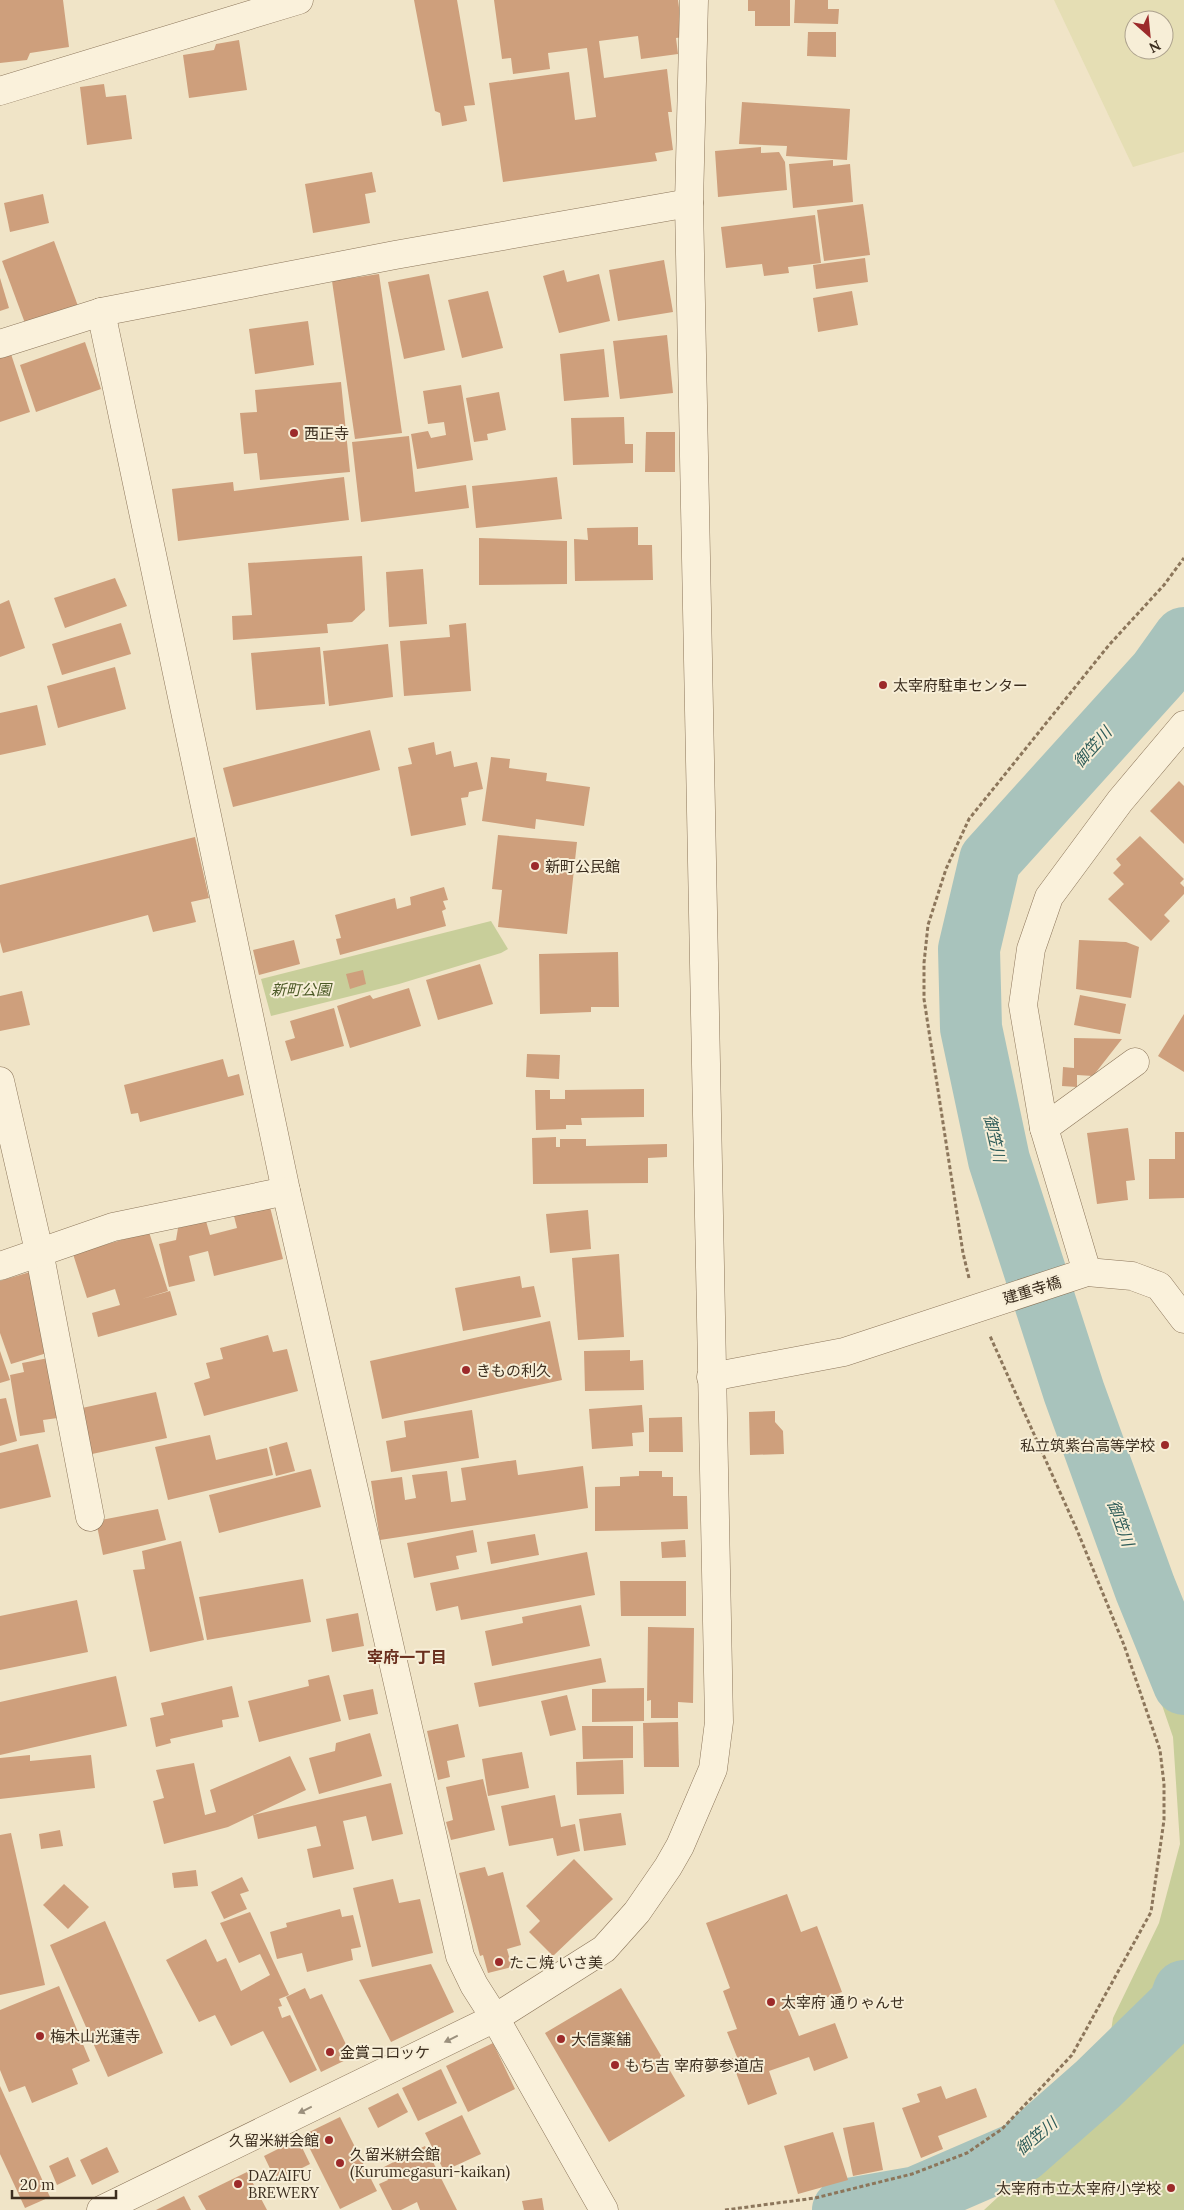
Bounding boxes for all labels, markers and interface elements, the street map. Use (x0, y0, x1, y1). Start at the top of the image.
north arrow (1124, 10, 1174, 60)
text: N (1146, 36, 1164, 57)
place label: 西正寺 (304, 424, 349, 443)
marker: 西正寺 (288, 427, 300, 439)
place label: 太宰府駐車センター (893, 676, 1028, 695)
marker: 太宰府駐車センター (877, 679, 889, 691)
water label: 御笠川 (1069, 721, 1117, 772)
place label: 新町公民館 (545, 857, 620, 876)
marker: 新町公民館 (529, 860, 541, 872)
park label: 新町公園 (271, 980, 333, 999)
water label: 御笠川 (980, 1112, 1011, 1166)
street label: 建重寺橋 (1001, 1272, 1063, 1308)
place label: きもの利久 (476, 1361, 551, 1380)
marker: きもの利久 (460, 1364, 472, 1376)
place label: 私立筑紫台高等学校 (1020, 1436, 1155, 1455)
marker: 私立筑紫台高等学校 (1159, 1439, 1171, 1451)
water label: 御笠川 (1103, 1497, 1139, 1551)
district label: 宰府一丁目 (367, 1647, 447, 1667)
place label: たこ焼 いさ美 (509, 1953, 603, 1972)
marker: たこ焼 いさ美 (493, 1956, 505, 1968)
place label: 太宰府 通りゃんせ (781, 1993, 905, 2012)
marker: 太宰府 通りゃんせ (765, 1996, 777, 2008)
place label: 梅木山光蓮寺 (50, 2027, 140, 2046)
marker: 梅木山光蓮寺 (34, 2030, 46, 2042)
place label: 大信薬舗 (571, 2030, 631, 2049)
marker: 大信薬舗 (555, 2033, 567, 2045)
one-way arrow (444, 2035, 459, 2043)
place label: 金賞コロッケ (340, 2043, 430, 2062)
marker: 金賞コロッケ (324, 2046, 336, 2058)
place label: もち吉 宰府夢参道店 (625, 2056, 764, 2075)
marker: もち吉 宰府夢参道店 (609, 2059, 621, 2071)
one-way arrow (298, 2106, 313, 2114)
water label: 御笠川 (1011, 2112, 1062, 2159)
place label: 久留米絣会館 (229, 2131, 319, 2150)
marker: 久留米絣会館 (323, 2134, 335, 2146)
place label: 久留米絣会館 (Kurumegasuri-kaikan) (350, 2145, 511, 2182)
marker: 久留米絣会館 (Kurumegasuri-kaikan) (334, 2157, 346, 2169)
place label: DAZAIFU BREWERY (248, 2166, 319, 2202)
scale bar (12, 2168, 116, 2200)
text: 20 m (20, 2175, 55, 2194)
marker: DAZAIFU BREWERY (232, 2178, 244, 2190)
place label: 太宰府市立太宰府小学校 (996, 2179, 1161, 2198)
marker: 太宰府市立太宰府小学校 (1165, 2182, 1177, 2194)

